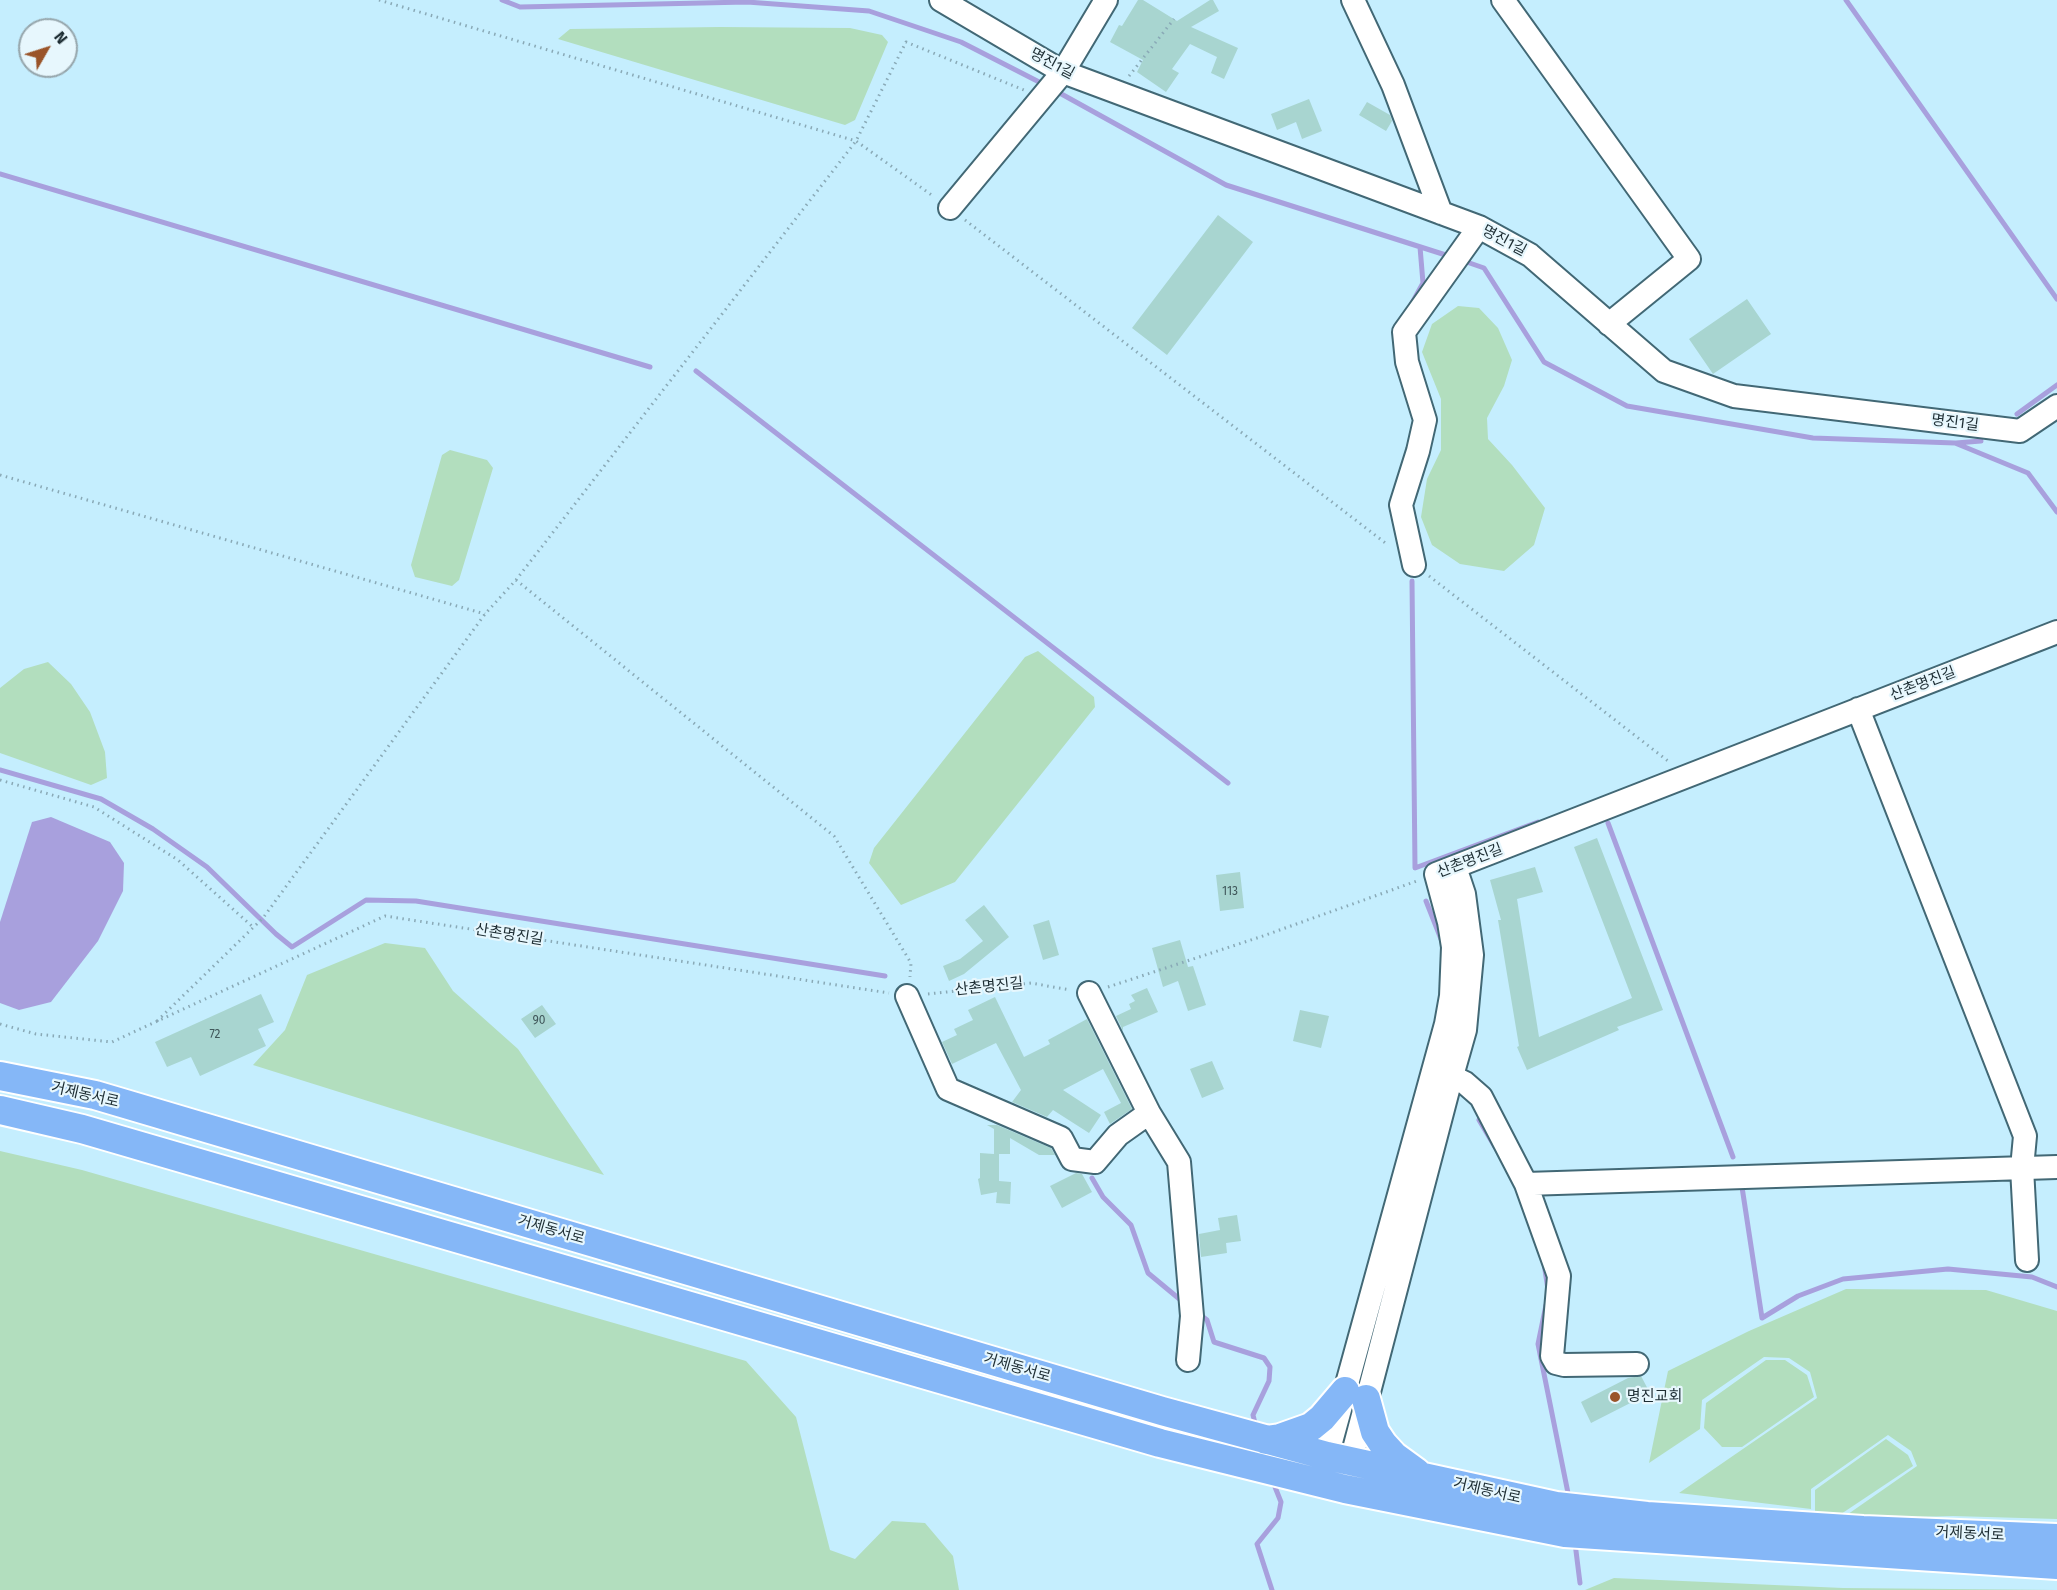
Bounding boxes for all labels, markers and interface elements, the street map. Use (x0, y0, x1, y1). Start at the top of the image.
north arrow (18, 18, 78, 78)
text: N (50, 28, 72, 48)
street label: 명진1길 (1027, 45, 1077, 83)
street label: 명진1길 (1479, 222, 1529, 260)
street label: 명진1길 (1930, 411, 1980, 435)
street label: 산촌명진길 (1888, 663, 1958, 705)
street label: 산촌명진길 (1435, 840, 1505, 882)
house number: 113 (1222, 885, 1238, 899)
street label: 산촌명진길 (474, 921, 544, 949)
street label: 산촌명진길 (954, 974, 1024, 1000)
house number: 90 (533, 1014, 545, 1028)
house number: 72 (209, 1028, 221, 1042)
street label: 거제동서로 (49, 1078, 121, 1112)
street label: 거제동서로 (515, 1212, 587, 1248)
street label: 거제동서로 (981, 1350, 1053, 1386)
place label: 명진교회 (1627, 1388, 1682, 1406)
marker: 명진교회 (1608, 1390, 1622, 1404)
street label: 거제동서로 (1451, 1474, 1523, 1508)
street label: 거제동서로 (1935, 1523, 2005, 1545)

